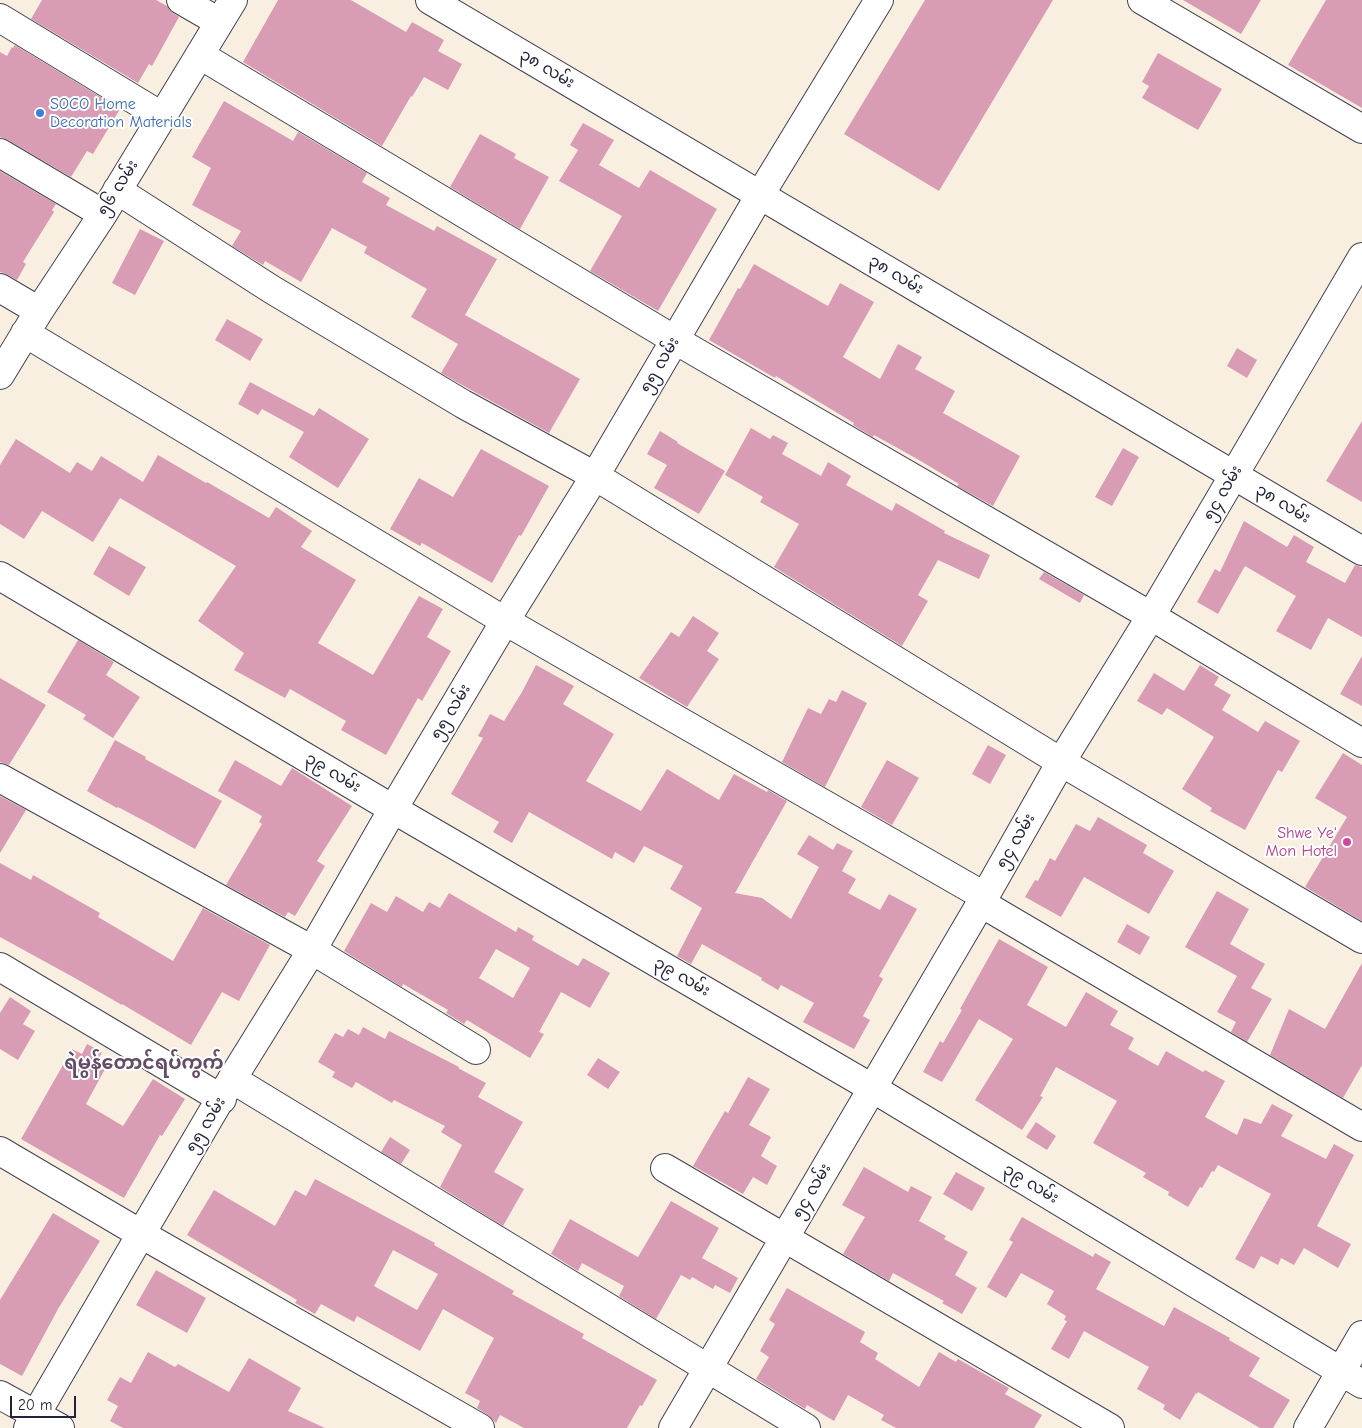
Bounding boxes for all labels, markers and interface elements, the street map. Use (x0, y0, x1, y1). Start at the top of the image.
street label: ၃၈ လမ်း (516, 45, 578, 93)
place label: SOCO Home Decoration Materials (50, 94, 192, 132)
marker: SOCO Home Decoration Materials (34, 107, 46, 119)
street label: ၅၆ လမ်း (93, 157, 143, 219)
street label: ၃၈ လမ်း (865, 251, 927, 299)
street label: ၅၅ လမ်း (636, 334, 684, 396)
street label: ၅၄ လမ်း (1200, 462, 1246, 524)
street label: ၃၈ လမ်း (1252, 480, 1314, 528)
street label: ၅၅ လမ်း (427, 681, 475, 743)
street label: ၃၉ လမ်း (302, 749, 364, 797)
street label: ၅၄ လမ်း (993, 810, 1039, 872)
place label: Shwe Ye' Mon Hotel (1265, 823, 1337, 861)
marker: Shwe Ye' Mon Hotel (1341, 836, 1353, 848)
street label: ၃၉ လမ်း (651, 953, 713, 1001)
district label: ရဲမွန်တောင်ရပ်ကွက် (64, 1053, 224, 1075)
street label: ၅၅ လမ်း (182, 1094, 230, 1156)
street label: ၅၄ လမ်း (789, 1160, 835, 1222)
street label: ၃၉ လမ်း (1000, 1160, 1062, 1208)
scale bar (12, 1386, 79, 1418)
text: 20 m (18, 1396, 52, 1414)

